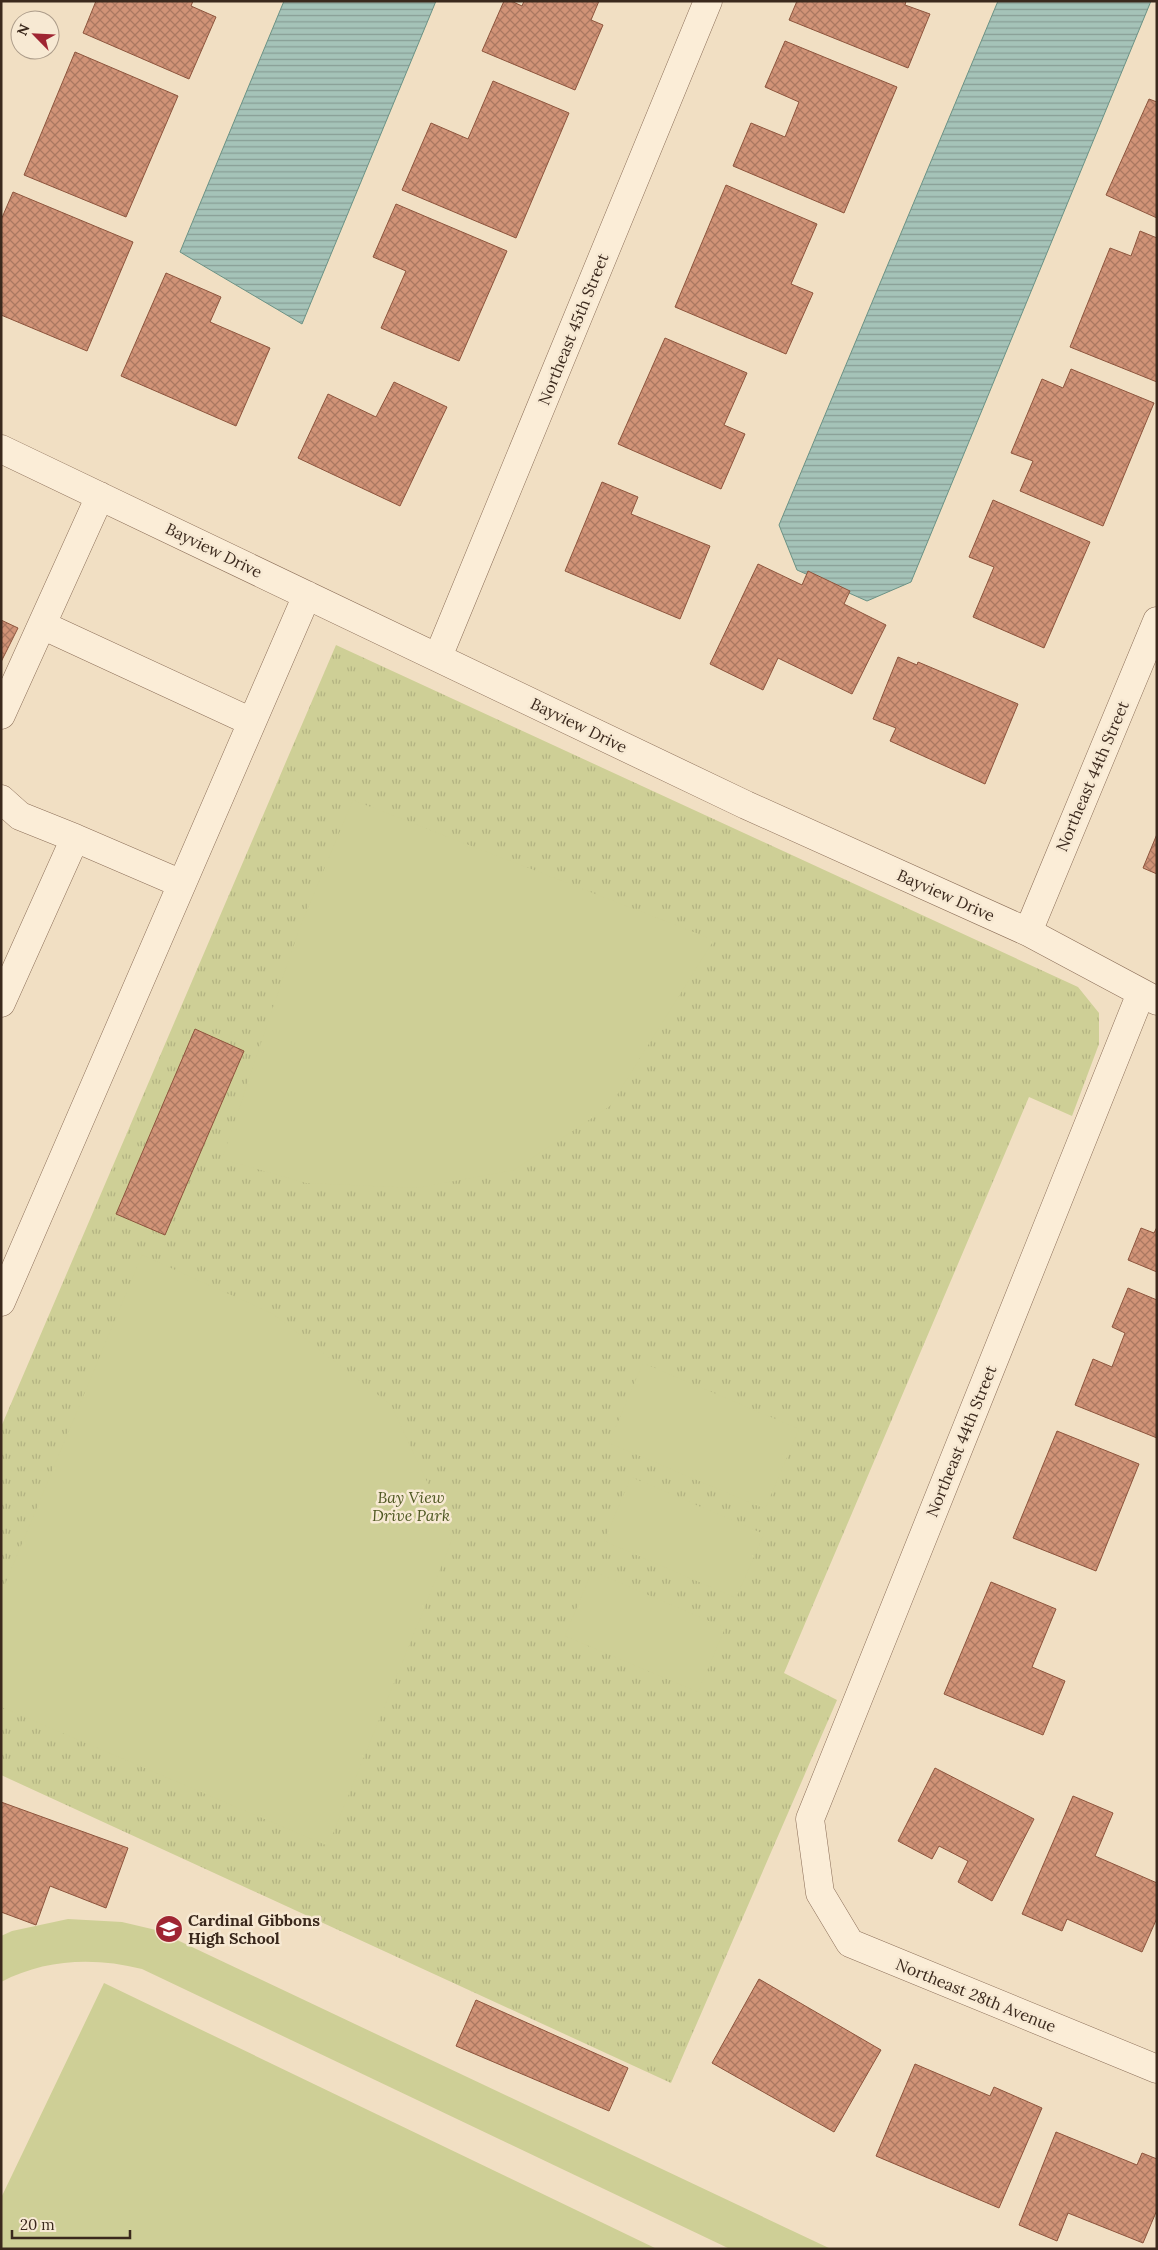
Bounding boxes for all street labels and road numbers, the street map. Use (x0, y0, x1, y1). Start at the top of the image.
street label: Northeast 45th Street (533, 250, 613, 408)
street label: Bayview Drive (163, 518, 266, 582)
street label: Bayview Drive (528, 693, 631, 757)
street label: Northeast 44th Street (1051, 697, 1133, 854)
street label: Bayview Drive (894, 865, 998, 926)
street label: Northeast 44th Street (921, 1362, 1001, 1520)
street label: Northeast 28th Avenue (893, 1954, 1059, 2036)

